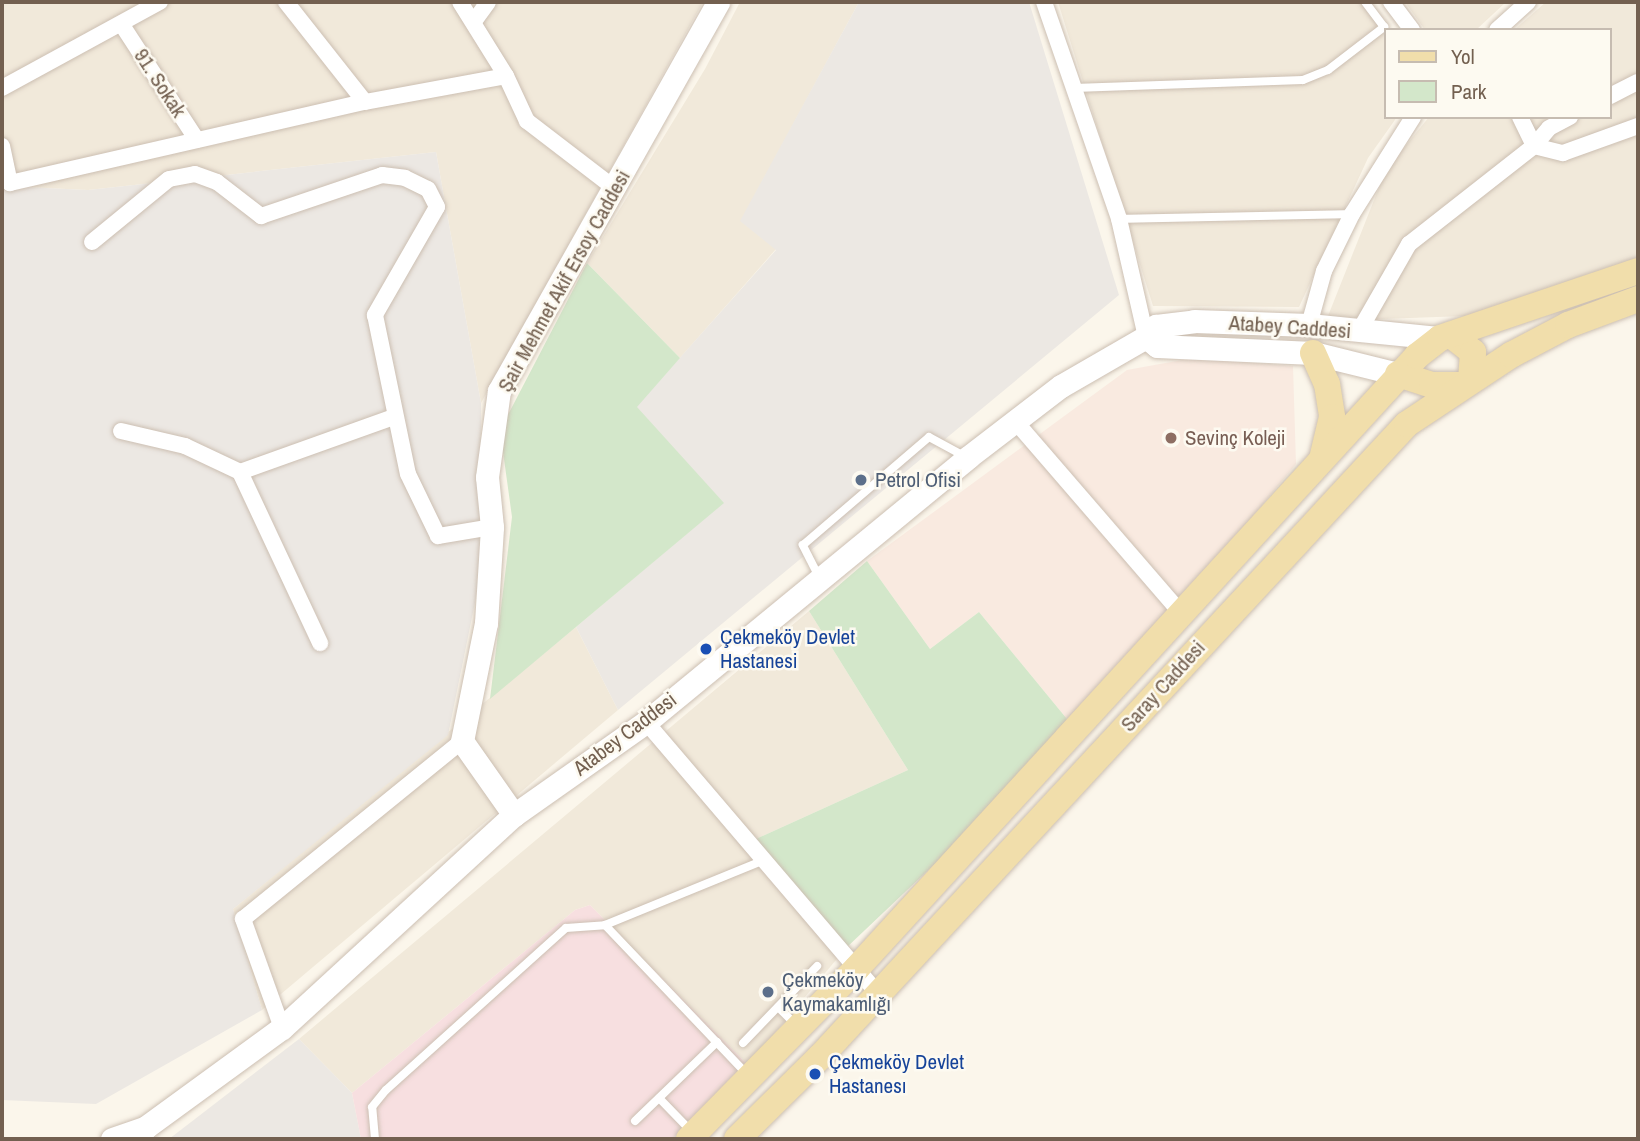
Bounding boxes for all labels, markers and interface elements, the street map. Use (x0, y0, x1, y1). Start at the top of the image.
legend (1384, 28, 1612, 119)
text: Yol (1451, 42, 1475, 71)
street label: 91. Sokak (129, 44, 191, 122)
text: Park (1451, 77, 1486, 106)
street label: Şair Mehmet Akif Ersoy Caddesi (492, 165, 636, 397)
street label: Atabey Caddesi (1228, 310, 1352, 344)
place label: Sevinç Koleji (1185, 425, 1286, 451)
marker: Sevinç Koleji (1163, 430, 1179, 446)
place label: Petrol Ofisi (875, 467, 961, 493)
marker: Petrol Ofisi (853, 472, 869, 488)
place label: Çekmeköy Devlet Hastanesi (720, 624, 855, 674)
street label: Saray Caddesi (1116, 635, 1210, 737)
marker: Çekmeköy Devlet Hastanesi (698, 641, 714, 657)
street label: Atabey Caddesi (568, 687, 682, 781)
place label: Çekmeköy Kaymakamlığı (782, 967, 891, 1017)
marker: Çekmeköy Kaymakamlığı (760, 984, 776, 1000)
place label: Çekmeköy Devlet Hastanesı (829, 1049, 964, 1099)
marker: Çekmeköy Devlet Hastanesı (807, 1066, 823, 1082)

